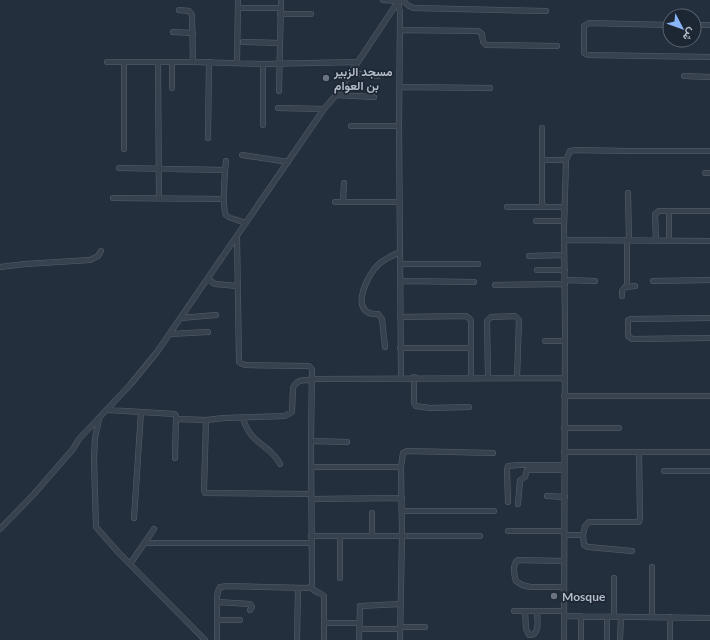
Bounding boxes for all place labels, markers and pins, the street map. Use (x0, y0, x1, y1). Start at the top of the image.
place label: مسجد الزبير بن العوام (333, 64, 393, 94)
marker: مسجد الزبير بن العوام (321, 73, 331, 83)
place label: Mosque (562, 589, 606, 604)
marker: Mosque (549, 591, 559, 601)

